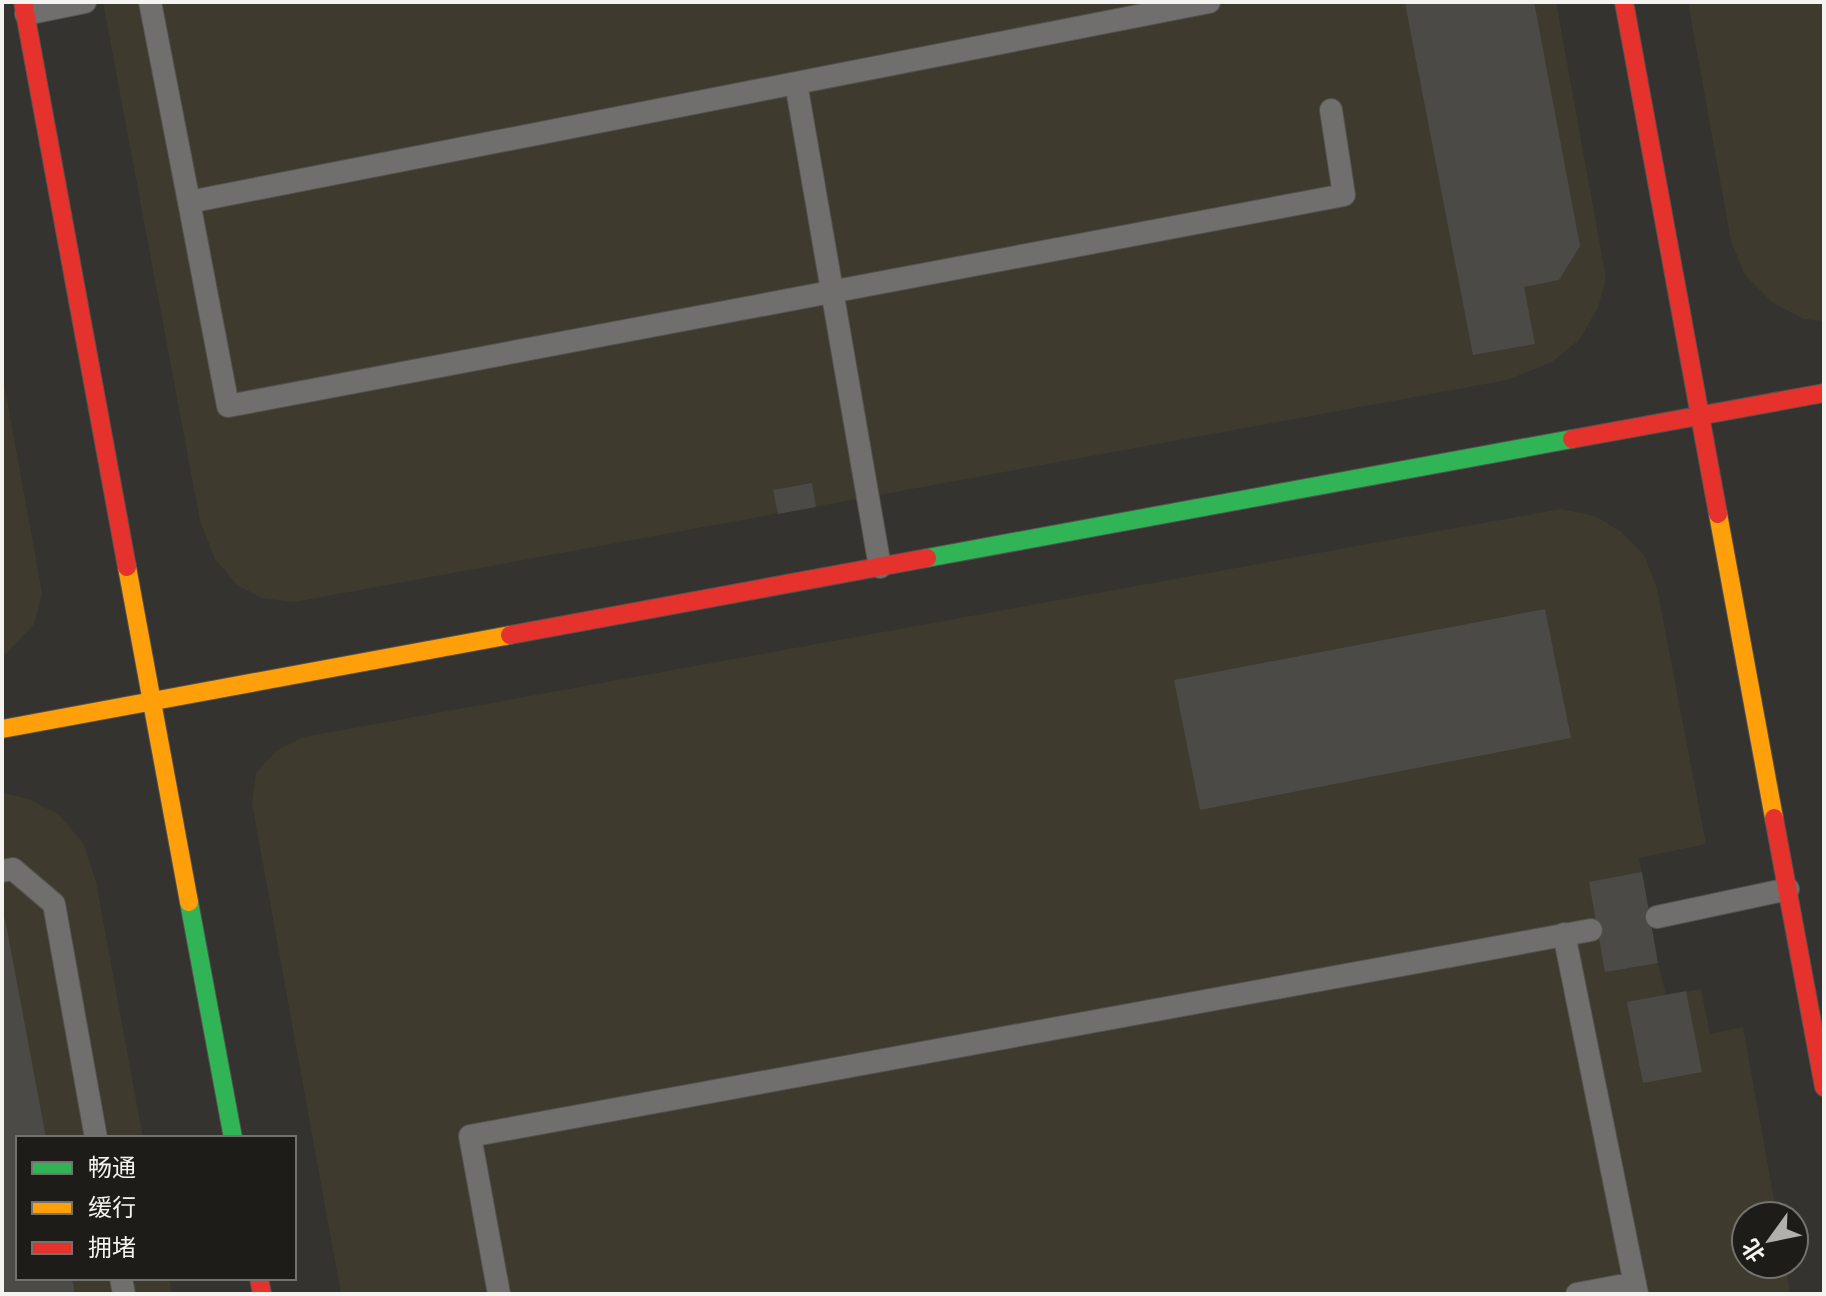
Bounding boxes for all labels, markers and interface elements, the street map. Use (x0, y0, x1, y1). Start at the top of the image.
legend (16, 1136, 296, 1280)
text: 畅通 (88, 1155, 136, 1181)
text: 缓行 (88, 1195, 136, 1221)
north arrow (1730, 1200, 1810, 1280)
text: 拥堵 (88, 1235, 136, 1261)
text: 北 (1737, 1235, 1770, 1267)

